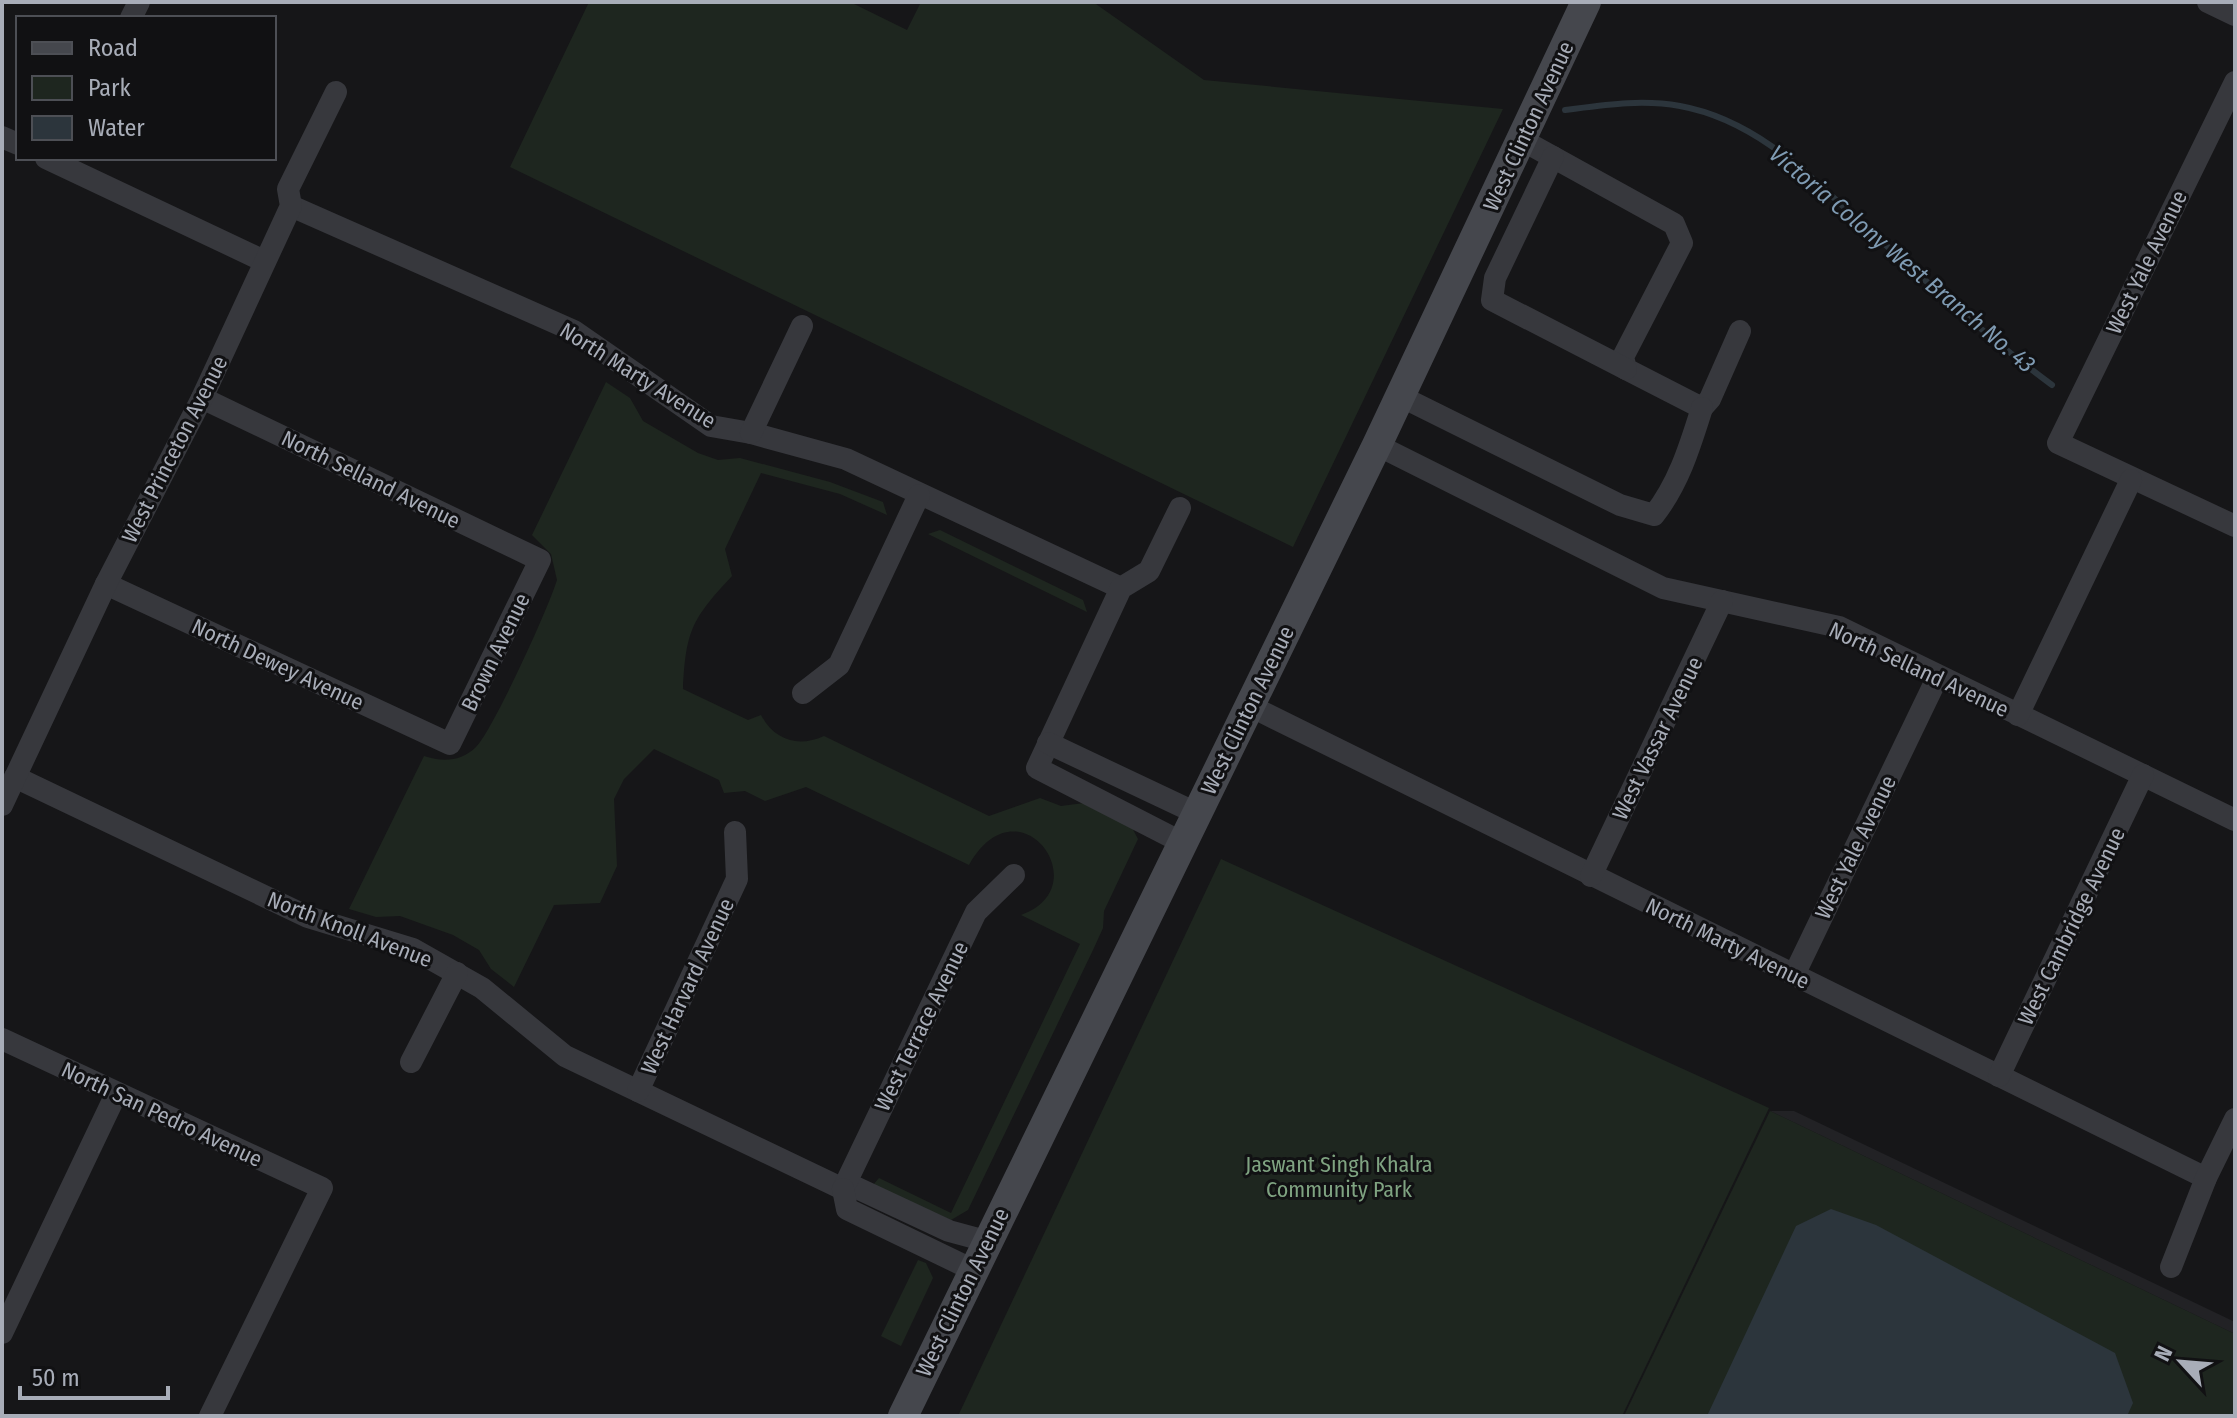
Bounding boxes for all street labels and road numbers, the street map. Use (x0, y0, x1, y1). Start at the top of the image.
street label: West Clinton Avenue (1477, 37, 1580, 215)
street label: West Yale Avenue (2100, 186, 2193, 338)
street label: North Marty Avenue (555, 317, 721, 434)
street label: West Princeton Avenue (116, 351, 233, 547)
street label: North Selland Avenue (277, 425, 464, 534)
street label: Brown Avenue (455, 589, 536, 716)
street label: North Dewey Avenue (188, 613, 368, 716)
street label: North Selland Avenue (1825, 616, 2013, 723)
street label: West Clinton Avenue (1195, 622, 1300, 799)
street label: West Vassar Avenue (1606, 652, 1709, 824)
street label: West Yale Avenue (1809, 771, 1902, 923)
street label: West Cambridge Avenue (2012, 823, 2131, 1029)
street label: North Knoll Avenue (264, 886, 436, 973)
street label: North Marty Avenue (1641, 892, 1814, 995)
street label: West Harvard Avenue (635, 894, 740, 1079)
street label: West Terrace Avenue (869, 937, 974, 1115)
street label: North San Pedro Avenue (57, 1056, 266, 1173)
street label: West Clinton Avenue (910, 1204, 1015, 1381)

